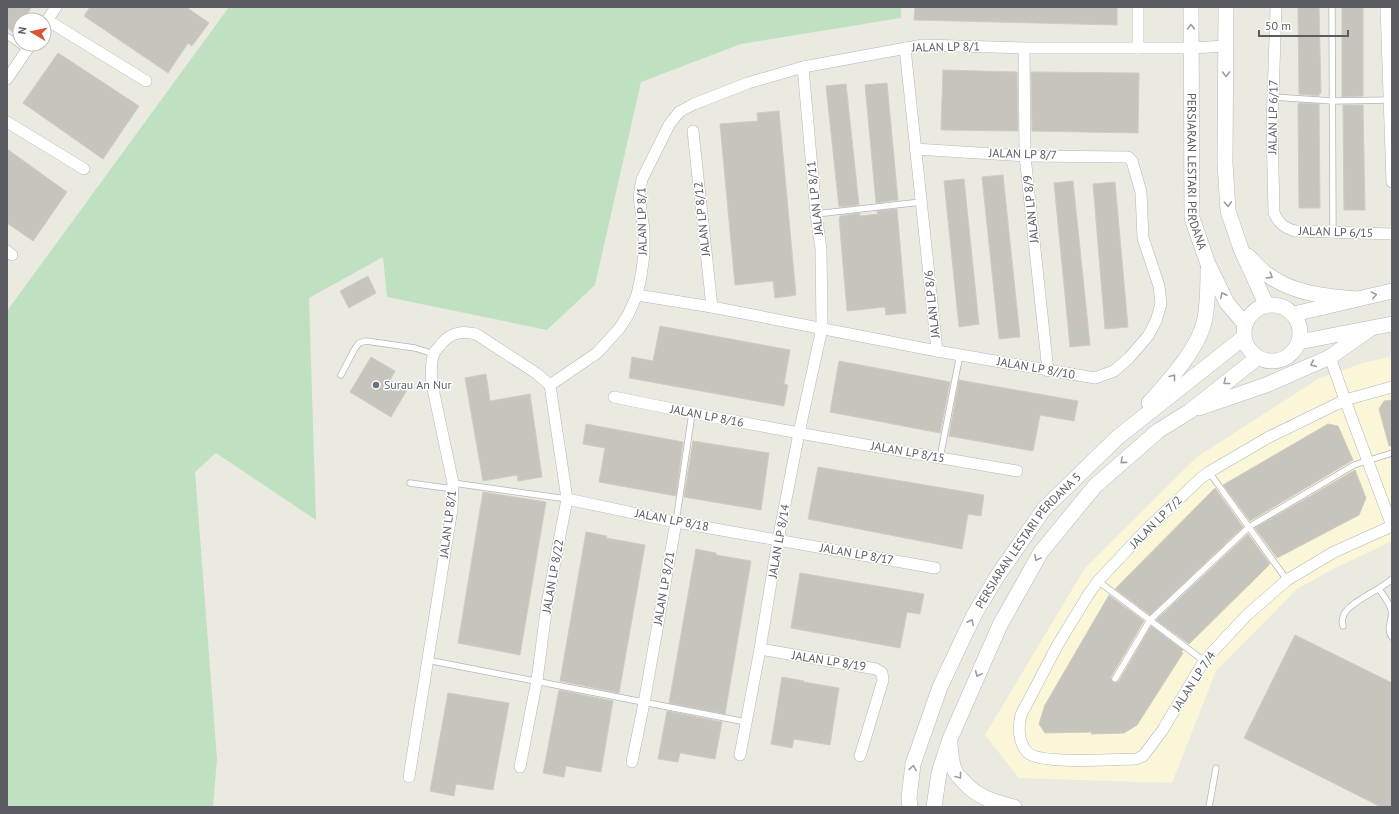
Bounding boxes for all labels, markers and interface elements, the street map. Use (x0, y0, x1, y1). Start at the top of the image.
north arrow (12, 12, 52, 52)
scale bar (1259, 12, 1348, 38)
text: 50 m (1265, 18, 1291, 33)
one-way arrow (1187, 24, 1195, 30)
text: N (15, 26, 30, 35)
street label: JALAN LP 8/1 (911, 38, 980, 55)
one-way arrow (1222, 71, 1230, 77)
street label: JALAN LP 6/17 (1264, 80, 1281, 155)
street label: PERSIARAN LESTARI PERDANA (1184, 93, 1210, 252)
street label: JALAN LP 8/7 (988, 145, 1057, 162)
street label: JALAN LP 8/11 (803, 160, 826, 237)
street label: JALAN LP 8/9 (1019, 174, 1042, 245)
street label: JALAN LP 8/12 (690, 181, 713, 258)
street label: JALAN LP 8/1 (633, 187, 650, 256)
one-way arrow (1223, 201, 1232, 207)
street label: JALAN LP 6/15 (1297, 223, 1374, 240)
street label: JALAN LP 8/6 (920, 269, 943, 340)
one-way arrow (1266, 271, 1273, 278)
one-way arrow (1371, 291, 1377, 299)
one-way arrow (1220, 292, 1228, 299)
street label: JALAN LP 8//10 (995, 353, 1077, 382)
one-way arrow (1310, 359, 1318, 367)
one-way arrow (1168, 374, 1175, 381)
place label: Surau An Nur (384, 377, 452, 392)
one-way arrow (1224, 378, 1231, 385)
marker: Surau An Nur (371, 380, 381, 390)
street label: JALAN LP 8/16 (668, 401, 745, 430)
street label: JALAN LP 8/15 (869, 437, 946, 465)
one-way arrow (1121, 457, 1128, 464)
street label: PERSIARAN LESTARI PERDANA 5 (972, 469, 1084, 611)
street label: JALAN LP 8/1 (436, 489, 459, 560)
street label: JALAN LP 7/2 (1126, 492, 1185, 552)
street label: JALAN LP 8/14 (764, 502, 792, 580)
street label: JALAN LP 8/18 (633, 505, 710, 534)
street label: JALAN LP 8/22 (538, 538, 566, 615)
street label: JALAN LP 8/17 (818, 539, 895, 567)
street label: JALAN LP 8/21 (649, 550, 677, 627)
one-way arrow (1035, 554, 1042, 561)
one-way arrow (966, 619, 974, 626)
street label: JALAN LP 8/19 (790, 647, 867, 674)
street label: JALAN LP 7/4 (1168, 648, 1219, 714)
one-way arrow (975, 669, 983, 677)
one-way arrow (908, 765, 917, 771)
one-way arrow (954, 771, 961, 778)

